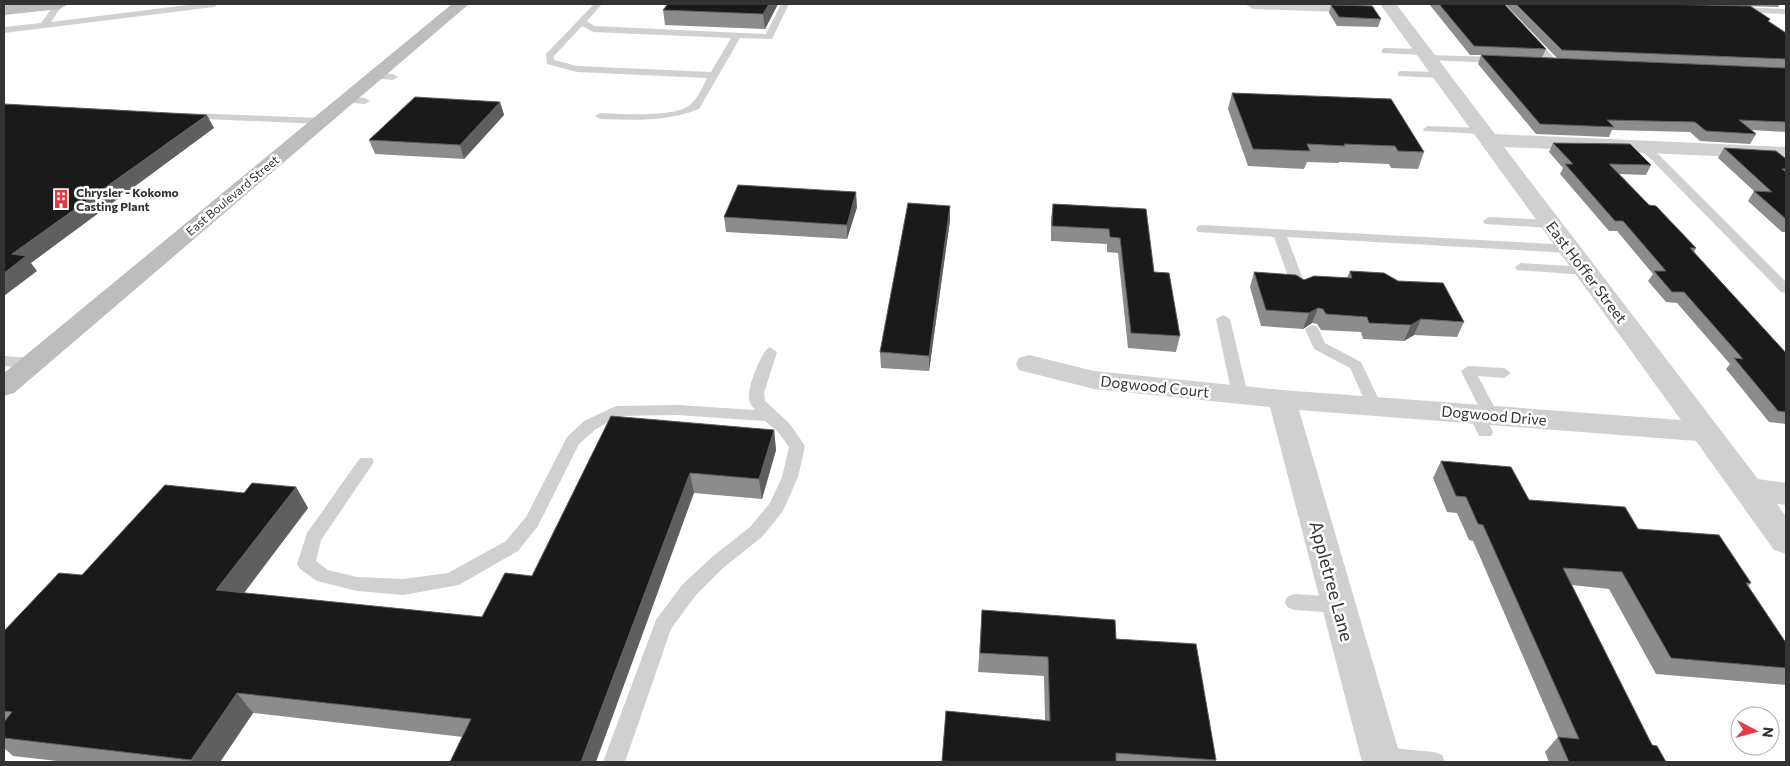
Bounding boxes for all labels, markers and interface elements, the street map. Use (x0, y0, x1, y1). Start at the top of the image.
street label: East Boulevard Street (183, 152, 281, 238)
place label: Chrysler - Kokomo Casting Plant (76, 185, 179, 213)
building icon: Chrysler - Kokomo Casting Plant (50, 188, 72, 210)
street label: East Hoffer Street (1543, 217, 1631, 327)
street label: Dogwood Court (1100, 371, 1210, 401)
street label: Dogwood Drive (1441, 401, 1547, 429)
street label: Appletree Lane (1305, 518, 1359, 644)
north arrow (1730, 706, 1780, 756)
text: N (1759, 726, 1777, 739)

